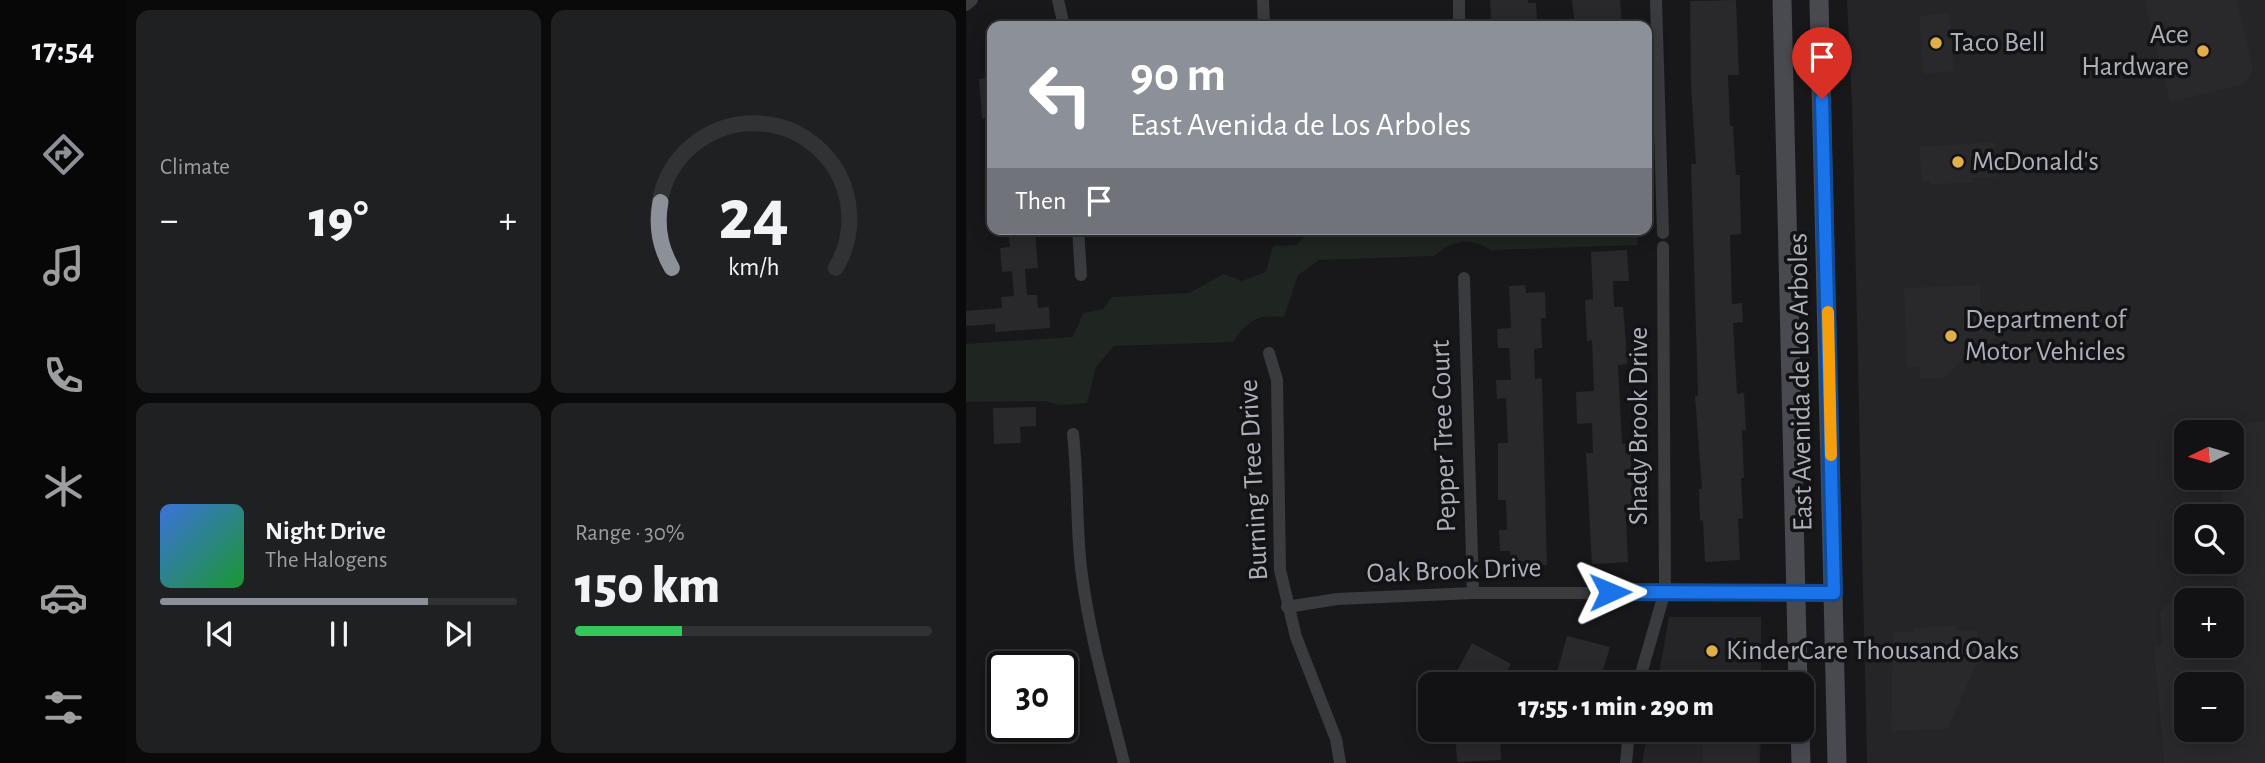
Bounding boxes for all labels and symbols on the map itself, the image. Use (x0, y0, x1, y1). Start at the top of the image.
place label: Ace Hardware (2081, 21, 2189, 81)
pin (1792, 27, 1852, 99)
place label: Taco Bell (1950, 29, 2045, 57)
marker: Taco Bell (1928, 35, 1944, 51)
marker: Ace Hardware (2195, 43, 2211, 59)
place label: McDonald's (1972, 148, 2099, 176)
marker: McDonald's (1950, 154, 1966, 170)
street label: East Avenida de Los Arboles (1784, 233, 1818, 531)
place label: Department of Motor Vehicles (1965, 306, 2127, 366)
street label: Shady Brook Drive (1625, 327, 1653, 525)
marker: Department of Motor Vehicles (1943, 328, 1959, 344)
street label: Pepper Tree Court (1427, 339, 1461, 533)
street label: Burning Tree Drive (1235, 379, 1273, 581)
north arrow (2174, 420, 2244, 490)
street label: Oak Brook Drive (1366, 554, 1542, 588)
position arrow (1573, 555, 1647, 629)
place label: KinderCare Thousand Oaks (1726, 637, 2019, 665)
marker: KinderCare Thousand Oaks (1704, 643, 1720, 659)
speed limit sign: 30 (987, 651, 1078, 742)

